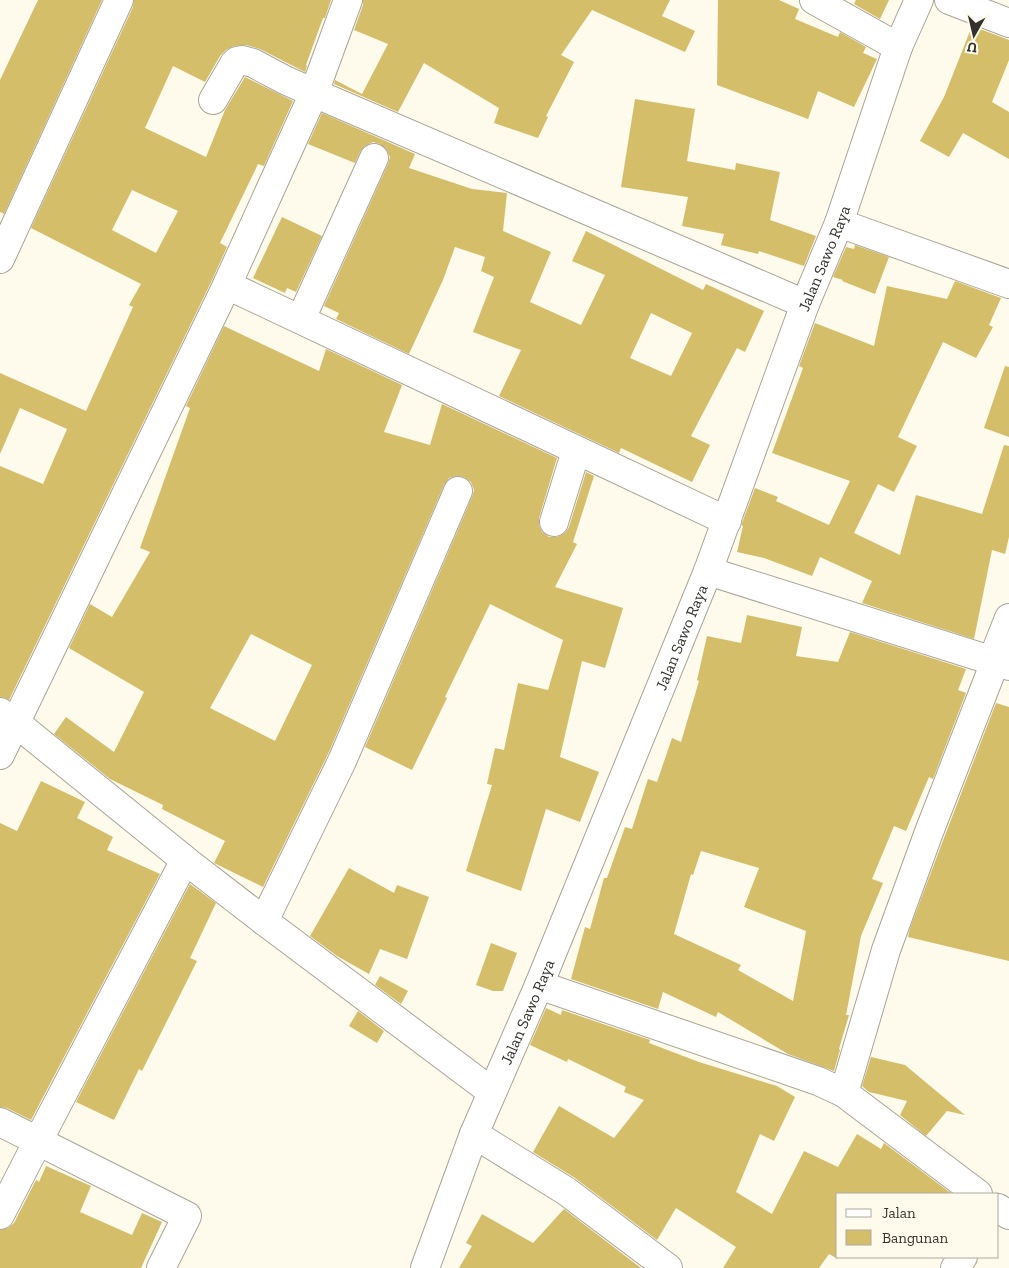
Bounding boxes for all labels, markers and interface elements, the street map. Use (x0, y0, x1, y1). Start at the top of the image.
north arrow (949, 10, 999, 60)
text: U (966, 38, 978, 56)
street label: Jalan Sawo Raya (794, 203, 854, 314)
street label: Jalan Sawo Raya (651, 581, 711, 693)
street label: Jalan Sawo Raya (496, 956, 558, 1067)
legend (836, 1193, 999, 1258)
text: Jalan (882, 1204, 916, 1222)
text: Bangunan (882, 1229, 948, 1247)

